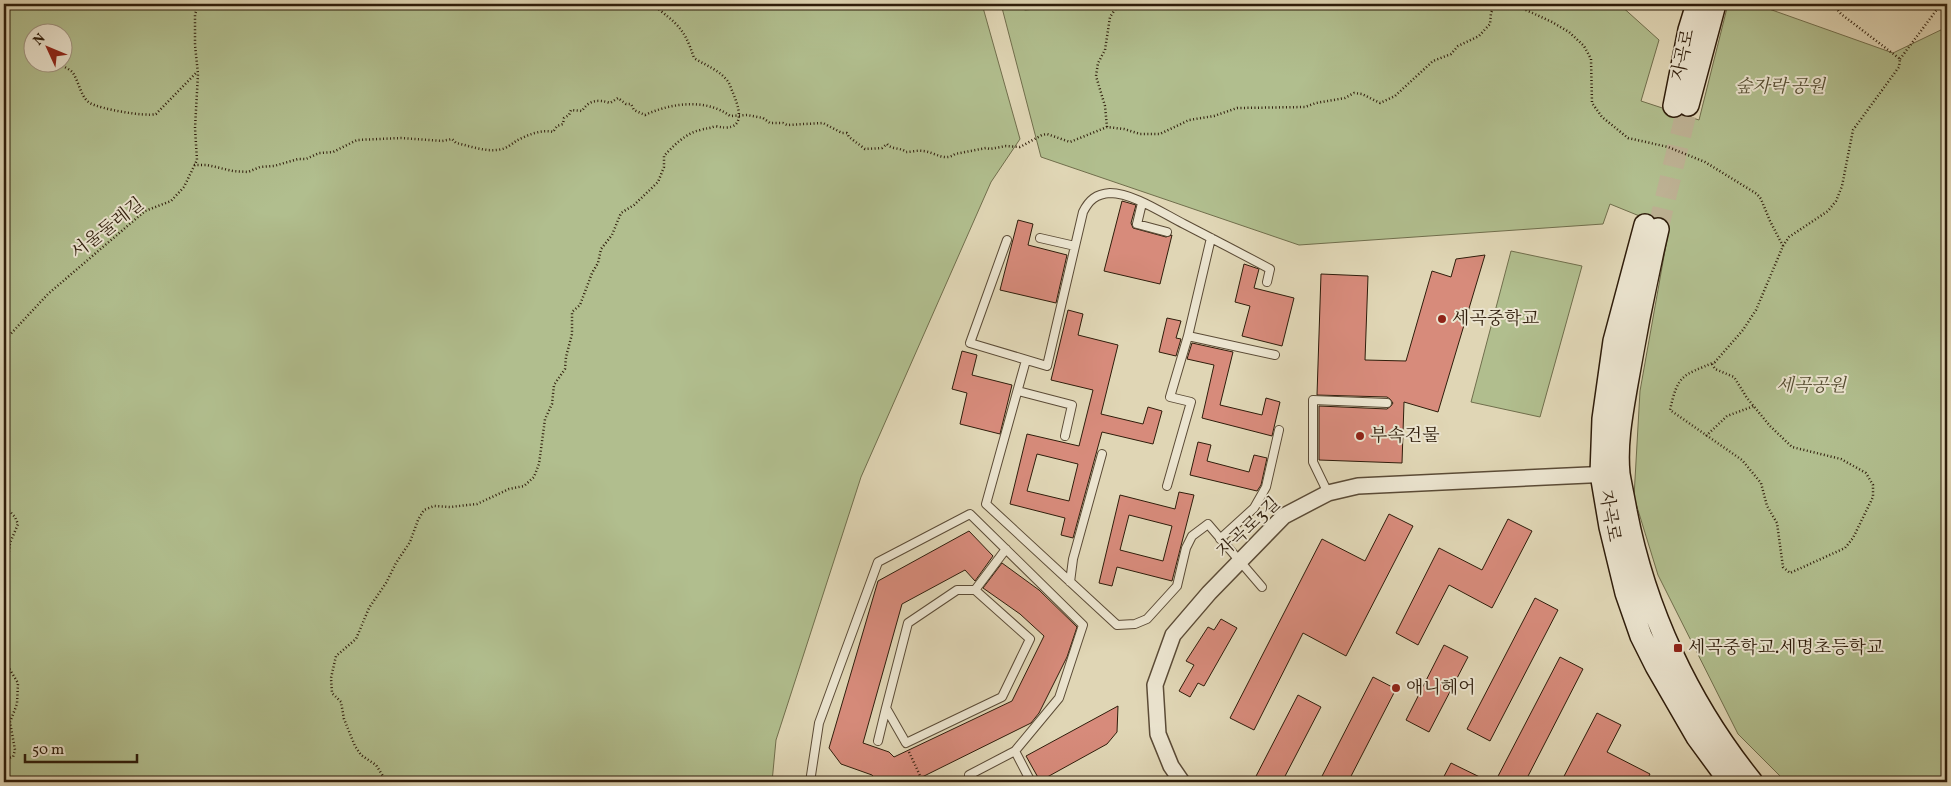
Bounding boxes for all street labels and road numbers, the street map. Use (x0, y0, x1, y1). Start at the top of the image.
street label: 자곡로 (1666, 27, 1702, 83)
street label: 서울둘레길 (66, 192, 150, 266)
street label: 자곡로 (1592, 488, 1626, 544)
street label: 자곡로3길 (1212, 492, 1286, 564)

